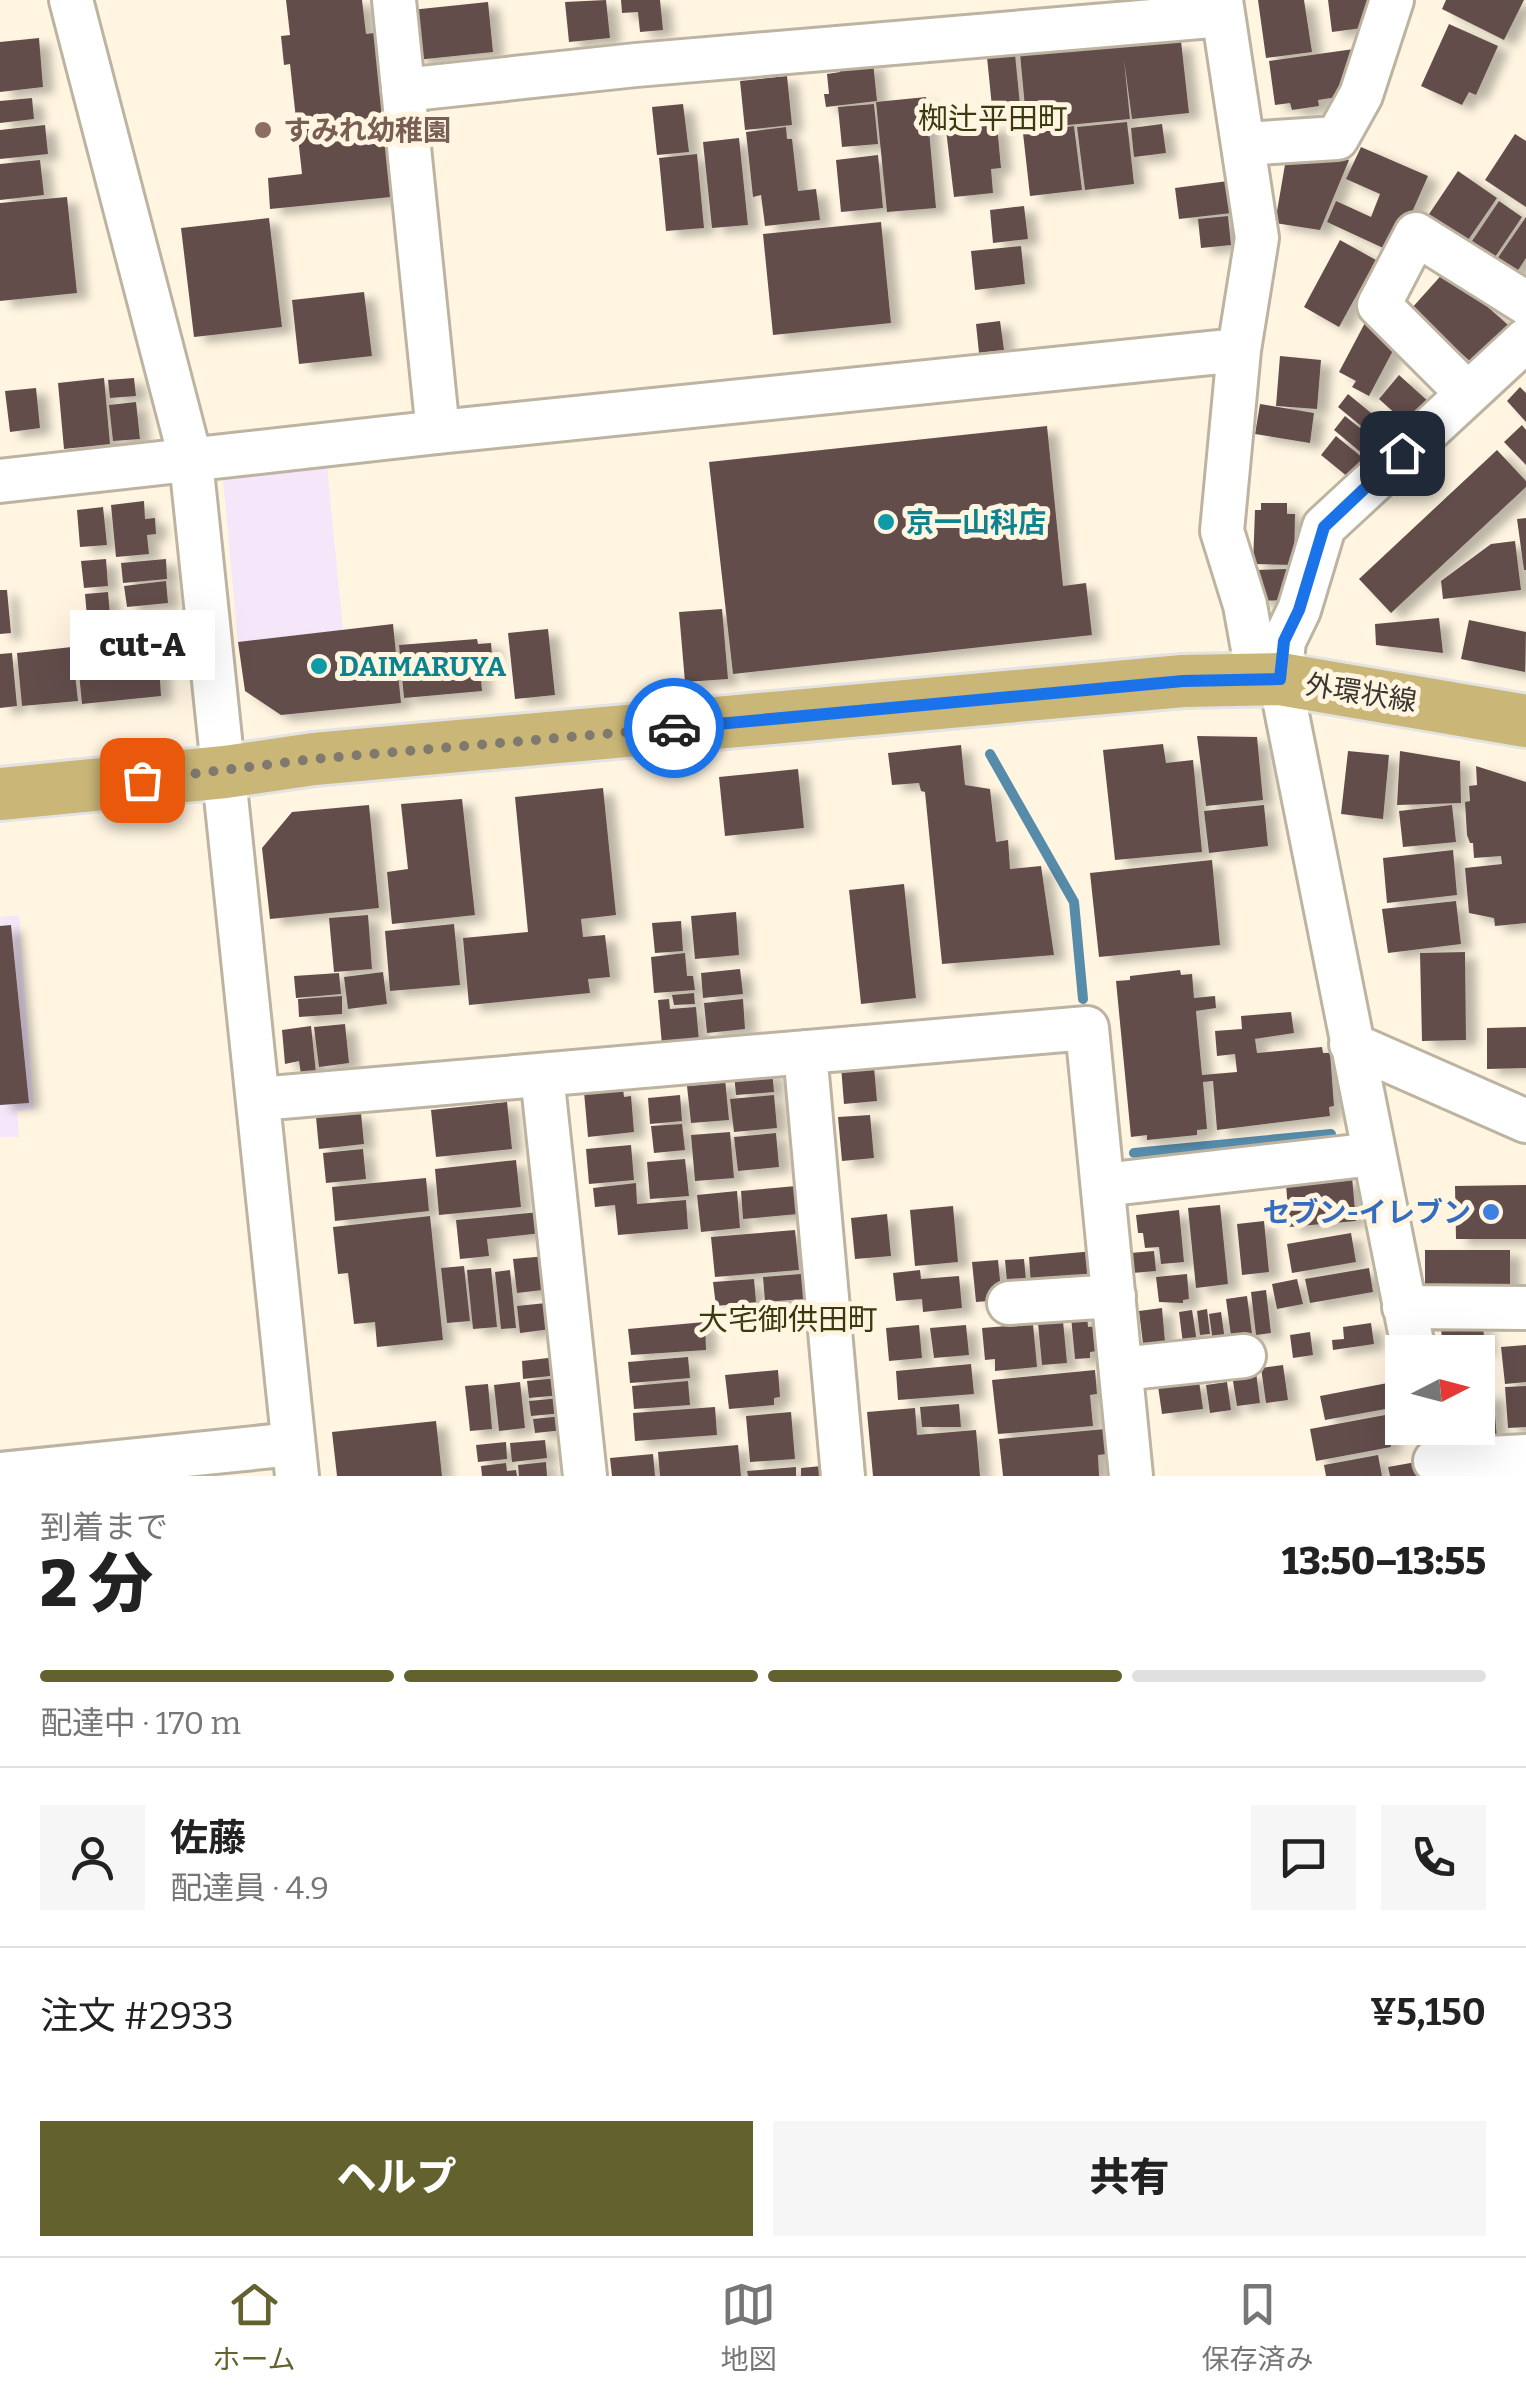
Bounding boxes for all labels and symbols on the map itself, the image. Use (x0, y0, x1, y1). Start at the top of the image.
district label: 椥辻平田町 (918, 101, 1068, 137)
place label: すみれ幼稚園 (283, 114, 451, 147)
marker: すみれ幼稚園 (252, 119, 274, 141)
pin (1360, 411, 1445, 496)
place label: 京一山科店 (906, 506, 1046, 539)
marker: 京一山科店 (875, 511, 897, 533)
callout: cut-A (70, 610, 214, 680)
place label: DAIMARUYA (339, 650, 506, 683)
marker: DAIMARUYA (308, 655, 330, 677)
street label: 外環状線 (1303, 668, 1419, 718)
courier (624, 678, 724, 778)
pin (100, 738, 185, 823)
place label: セブン-イレブン (1263, 1196, 1471, 1229)
marker: セブン-イレブン (1480, 1201, 1502, 1223)
district label: 大宅御供田町 (698, 1302, 878, 1338)
north arrow (1385, 1335, 1495, 1445)

